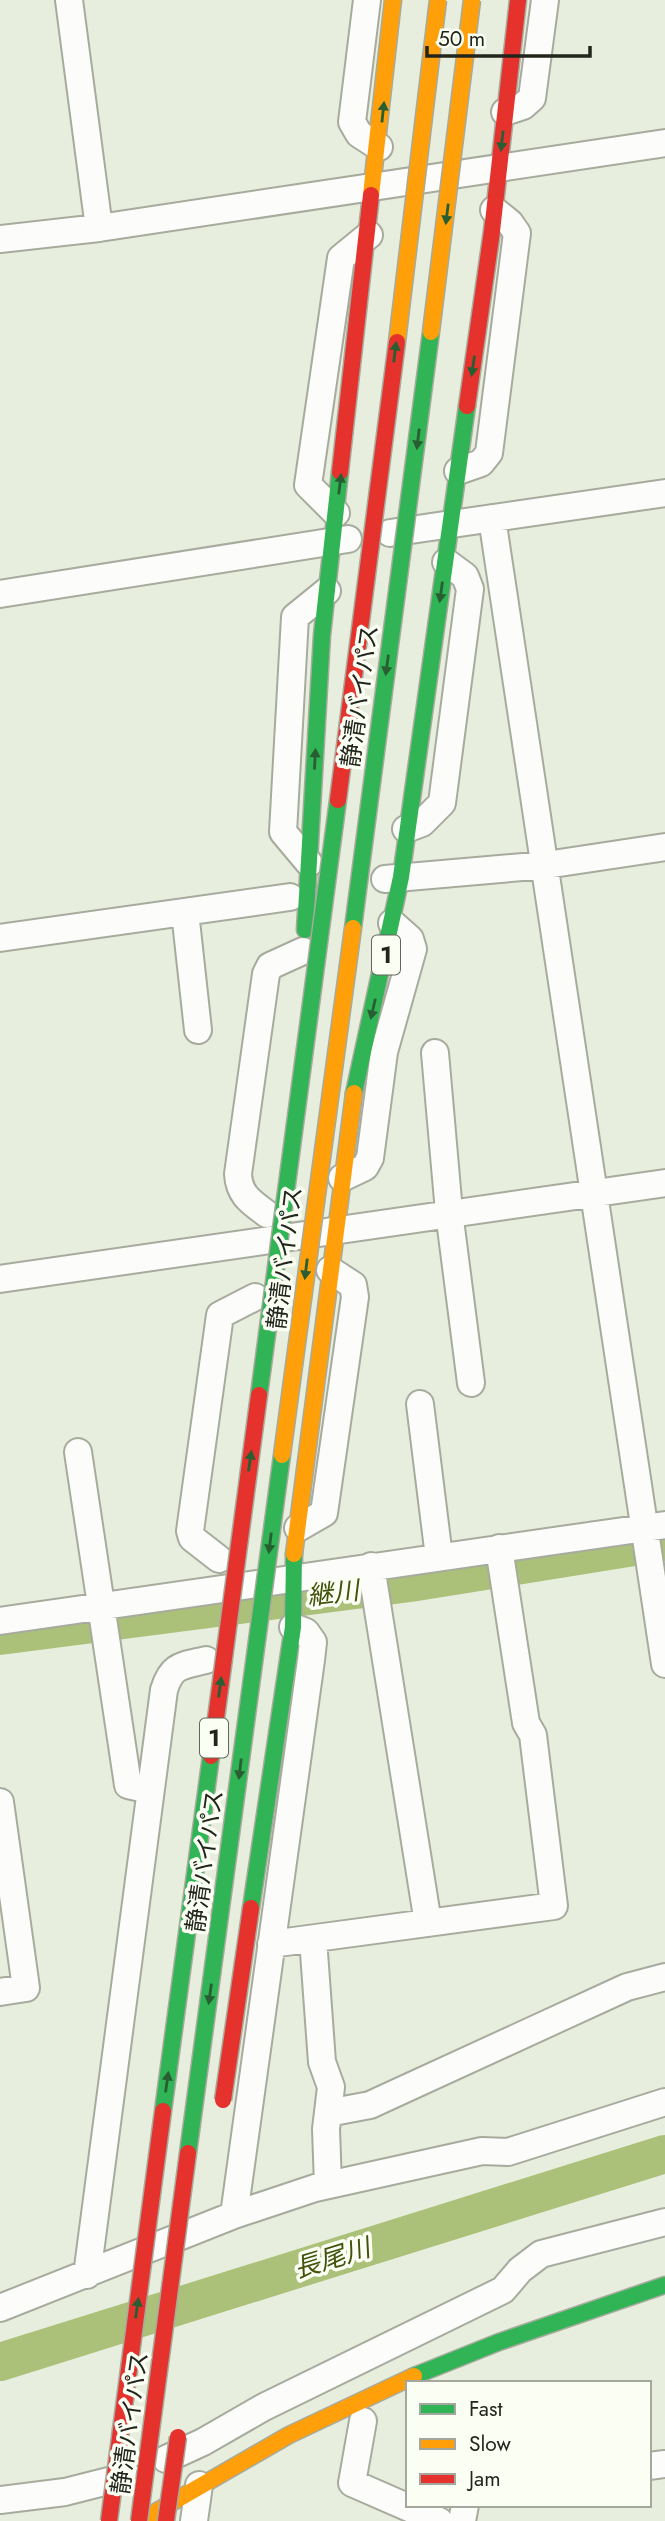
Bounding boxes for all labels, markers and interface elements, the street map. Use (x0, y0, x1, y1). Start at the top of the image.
scale bar (427, 14, 590, 58)
text: 50 m (438, 24, 485, 54)
one-way arrow (377, 101, 388, 123)
one-way arrow (496, 130, 507, 152)
one-way arrow (441, 203, 452, 225)
one-way arrow (390, 341, 401, 363)
one-way arrow (467, 356, 478, 378)
one-way arrow (412, 429, 423, 451)
one-way arrow (334, 473, 345, 495)
one-way arrow (436, 581, 447, 603)
street label: 静清バイパス (332, 622, 387, 769)
one-way arrow (382, 654, 393, 676)
one-way arrow (309, 748, 320, 770)
road number: 1 (372, 936, 400, 974)
one-way arrow (367, 998, 378, 1020)
street label: 静清バイパス (258, 1185, 311, 1331)
one-way arrow (301, 1258, 312, 1280)
one-way arrow (245, 1450, 256, 1472)
one-way arrow (265, 1532, 276, 1554)
water label: 継川 (305, 1571, 364, 1615)
one-way arrow (215, 1676, 226, 1698)
road number: 1 (200, 1718, 228, 1758)
one-way arrow (235, 1758, 246, 1780)
street label: 静清バイパス (177, 1787, 232, 1934)
one-way arrow (205, 1983, 216, 2005)
one-way arrow (162, 2071, 173, 2093)
water label: 長尾川 (289, 2228, 378, 2288)
one-way arrow (132, 2297, 143, 2319)
street label: 静清バイパス (102, 2349, 157, 2496)
legend (406, 2381, 651, 2507)
text: Fast (469, 2394, 502, 2424)
text: Slow (469, 2429, 511, 2459)
text: Jam (466, 2464, 501, 2494)

